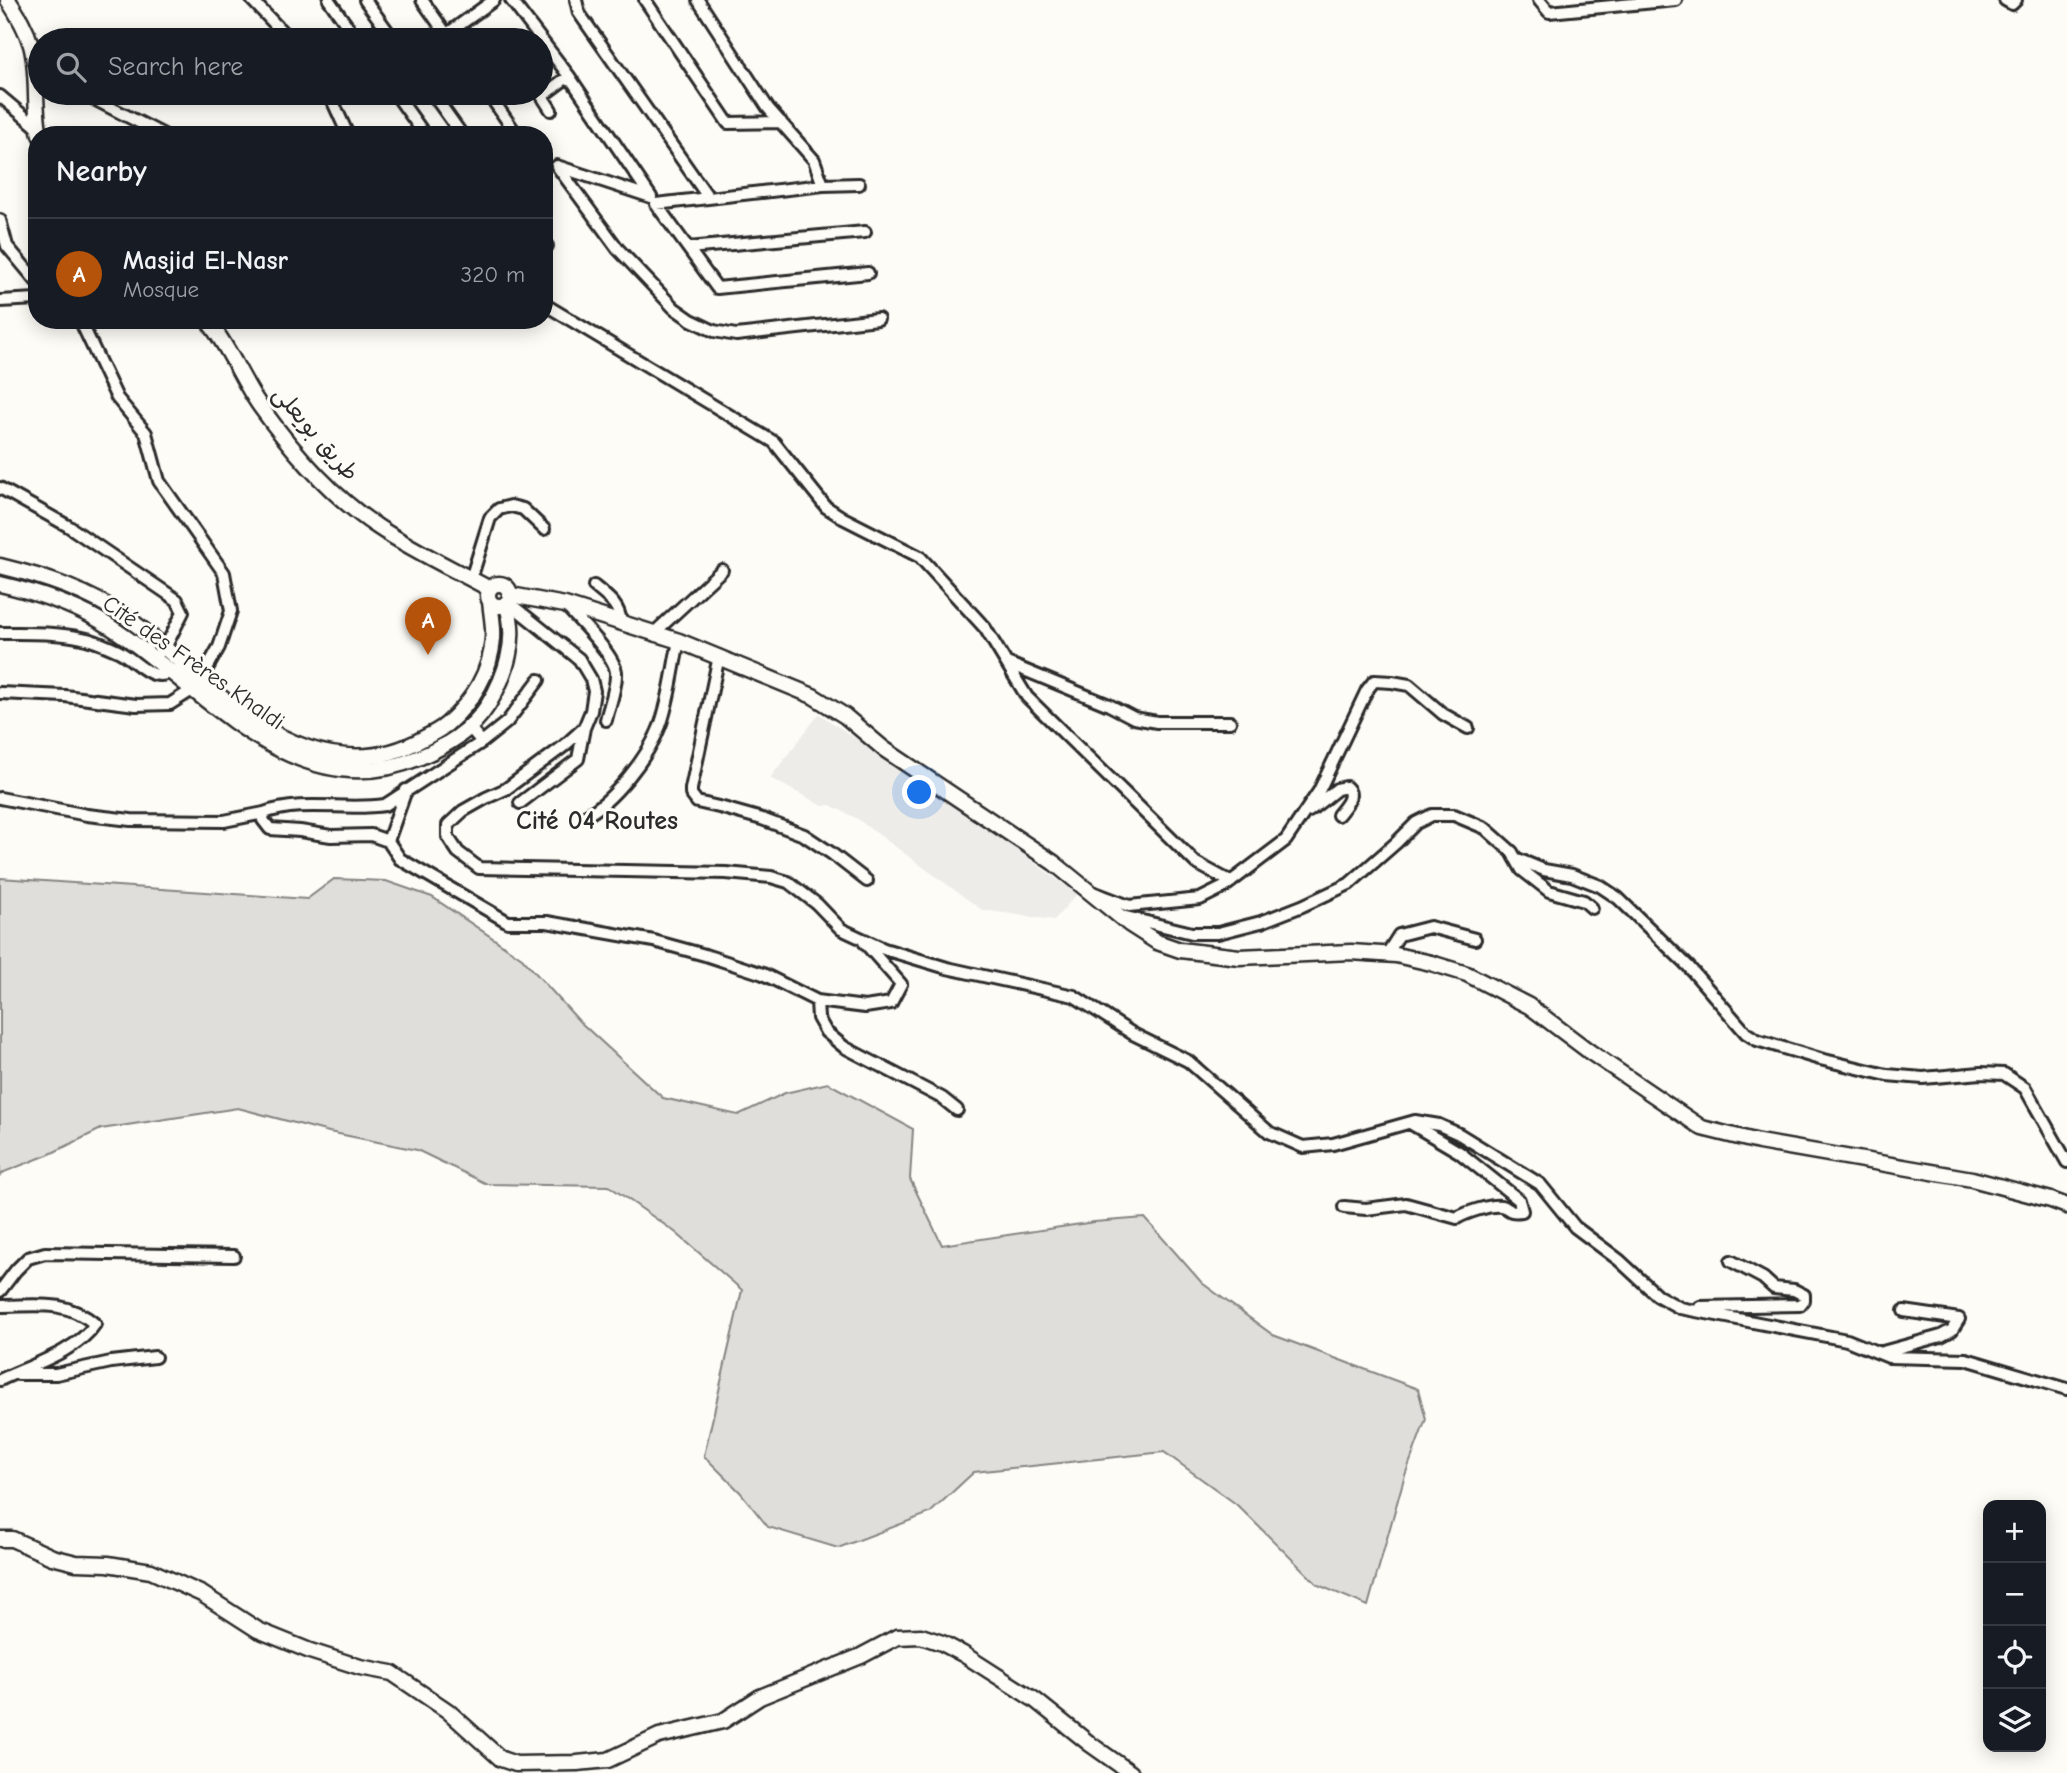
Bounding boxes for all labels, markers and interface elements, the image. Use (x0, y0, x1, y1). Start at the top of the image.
search box (28, 28, 553, 105)
icon: search (52, 48, 90, 86)
text: Search here (108, 52, 243, 82)
text: Nearby (56, 154, 147, 189)
text: Masjid El-Nasr (123, 246, 288, 276)
text: A (73, 261, 85, 288)
text: 320 m (461, 261, 525, 288)
text: Mosque (123, 276, 199, 303)
street label: طريق بويعلى (266, 380, 364, 487)
street label: Cité des Frères Khaldi (98, 590, 290, 735)
pin: A (405, 597, 451, 655)
your location (902, 775, 936, 809)
district label: Cité 04 Routes (516, 806, 678, 836)
map controls (1983, 1500, 2046, 1752)
button: + (1983, 1500, 2046, 1563)
button: − (1983, 1563, 2046, 1626)
button: locate (1983, 1626, 2046, 1689)
button: layers (1983, 1689, 2046, 1752)

